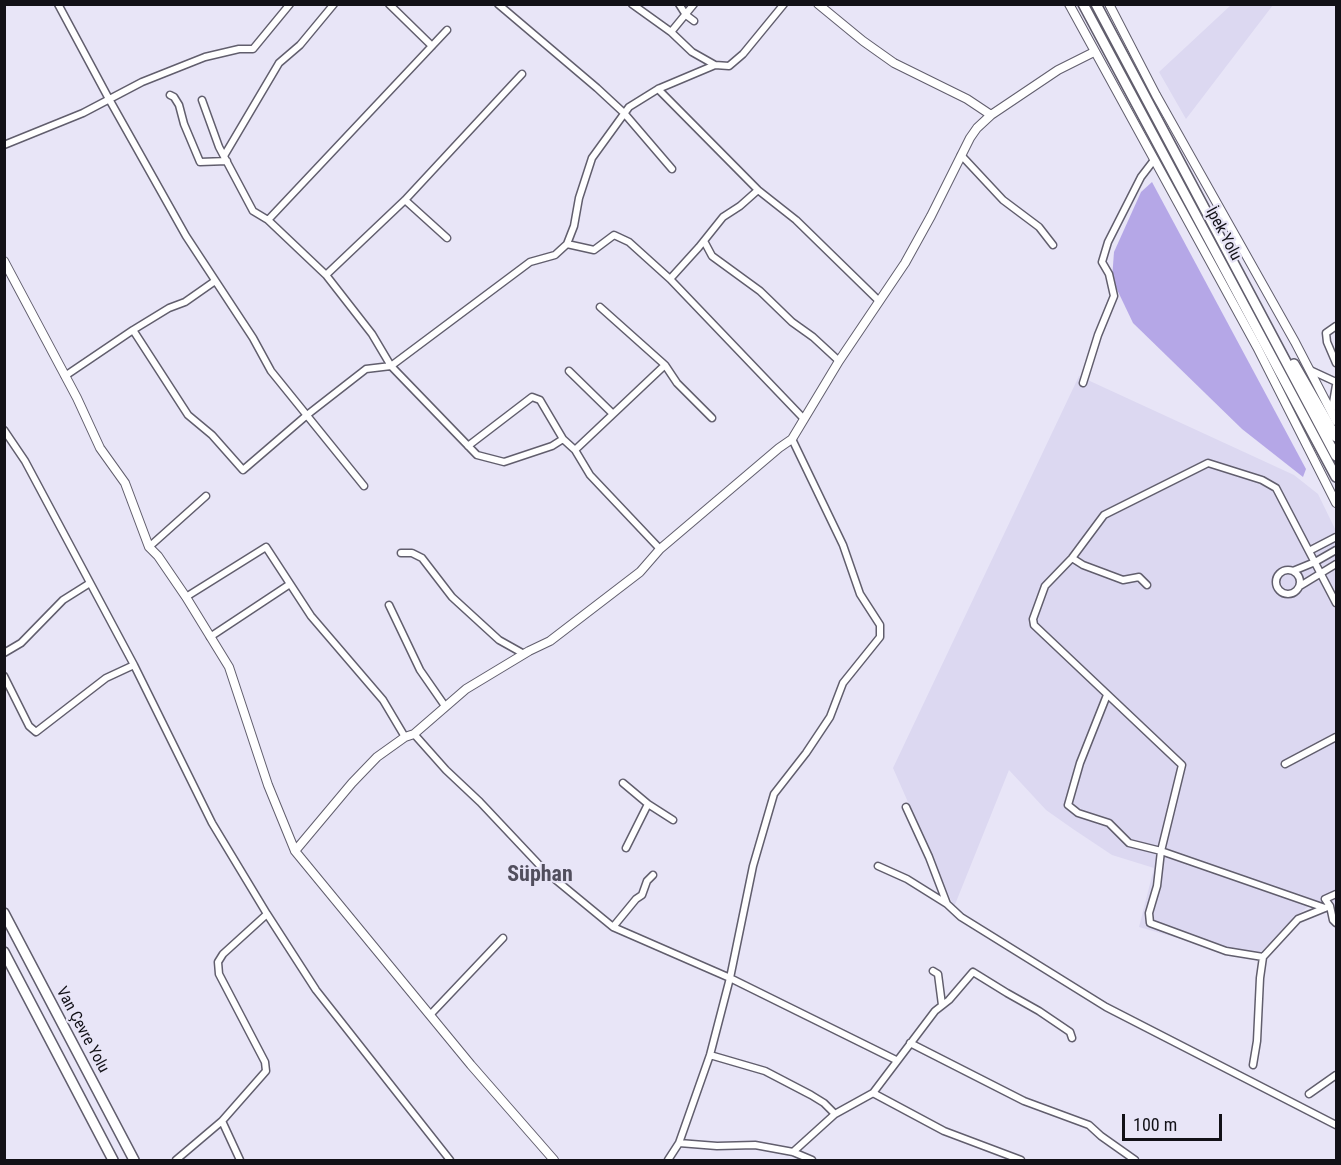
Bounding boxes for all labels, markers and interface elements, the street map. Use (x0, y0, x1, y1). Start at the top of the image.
street label: İpek Yolu (1201, 204, 1245, 264)
district label: Süphan (507, 862, 573, 888)
street label: Van Çevre Yolu (51, 984, 113, 1076)
scale bar (1125, 1102, 1226, 1140)
text: 100 m (1133, 1114, 1177, 1135)

